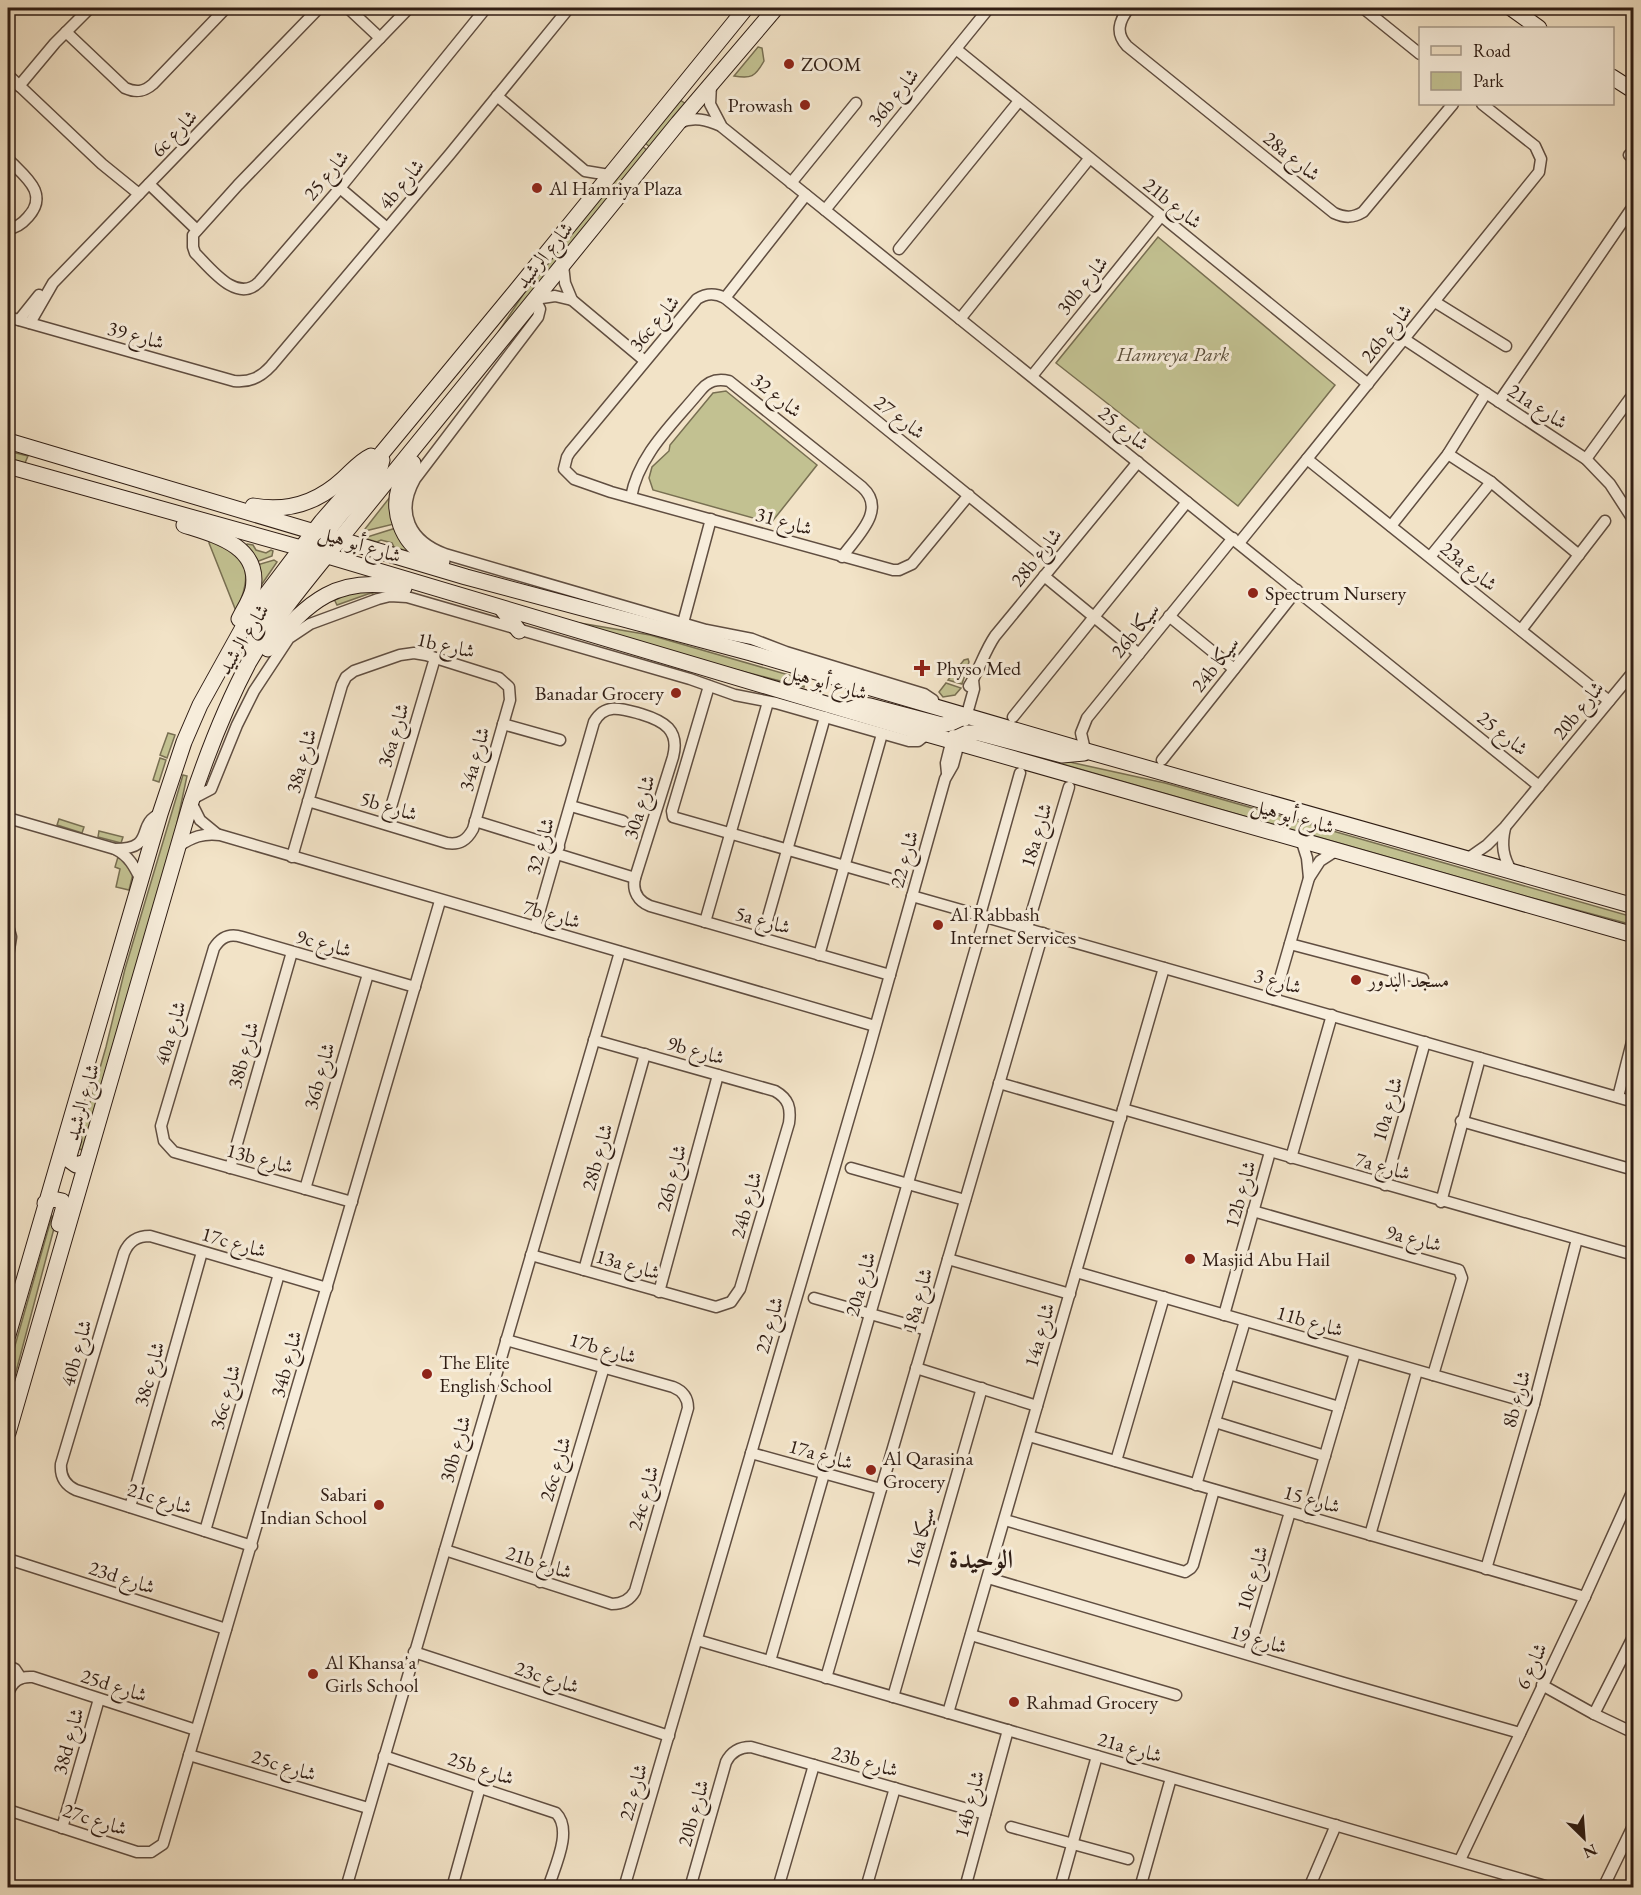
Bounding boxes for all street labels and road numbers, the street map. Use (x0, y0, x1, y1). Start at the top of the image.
street label: 36b شارع (861, 62, 928, 135)
street label: 6c شارع (145, 104, 207, 166)
street label: 28a شارع (1255, 125, 1326, 191)
street label: شارع 25 (297, 144, 358, 209)
street label: 4b شارع (372, 153, 434, 218)
street label: 21b شارع (1135, 171, 1208, 238)
street label: شارع الرشيد (509, 216, 583, 297)
street label: 30b شارع (1050, 250, 1117, 323)
street label: 36c شارع (623, 289, 689, 360)
street label: 26b شارع (1354, 298, 1421, 371)
street label: شارع 39 (103, 315, 167, 360)
street label: شارع 32 (743, 367, 808, 427)
street label: 21a شارع (1501, 377, 1573, 439)
street label: شارع 27 (866, 389, 931, 449)
street label: شارع 25 (1090, 400, 1155, 460)
street label: شارع 31 (751, 501, 815, 546)
street label: شارع أبو هيل (314, 518, 405, 574)
street label: 28b شارع (1004, 522, 1071, 595)
street label: 23a شارع (1432, 535, 1503, 601)
street label: 26b سيكا (1105, 597, 1165, 663)
street label: شارع الرشيد (211, 599, 279, 682)
street label: 1b شارع (413, 626, 477, 669)
street label: 24b سيكا (1185, 631, 1245, 697)
street label: شارع أبو هيل (780, 657, 871, 711)
street label: 20b شارع (1546, 675, 1613, 748)
street label: 36a شارع (371, 700, 420, 772)
street label: شارع 25 (1469, 705, 1534, 765)
street label: 34a شارع (452, 724, 500, 796)
street label: 38a شارع (279, 726, 327, 798)
street label: 30a شارع (617, 772, 666, 844)
street label: 5b شارع (356, 785, 421, 832)
street label: شارع أبو هيل (1247, 791, 1338, 845)
street label: 18a شارع (1014, 800, 1063, 872)
street label: شارع 32 (520, 815, 565, 879)
street label: شارع 22 (884, 828, 929, 892)
street label: 7b شارع (519, 893, 584, 939)
street label: 5a شارع (731, 900, 794, 945)
street label: 9c شارع (292, 923, 355, 968)
street label: شارع 3 (1250, 962, 1305, 1005)
street label: 40a شارع (148, 998, 197, 1070)
street label: 38b شارع (221, 1019, 270, 1093)
street label: 9b شارع (663, 1029, 728, 1075)
street label: 36b شارع (297, 1040, 346, 1114)
street label: شارع الرشيد (59, 1060, 110, 1145)
street label: 10a شارع (1365, 1074, 1413, 1146)
street label: 28b شارع (575, 1121, 624, 1195)
street label: 13b شارع (222, 1137, 296, 1184)
street label: 26b شارع (650, 1142, 697, 1216)
street label: 7a شارع (1351, 1146, 1414, 1191)
street label: 12b شارع (1218, 1158, 1267, 1232)
street label: 24b شارع (724, 1169, 773, 1243)
street label: 9a شارع (1382, 1218, 1445, 1263)
street label: 17c شارع (197, 1220, 269, 1268)
street label: 13a شارع (591, 1242, 663, 1290)
street label: 20a شارع (838, 1249, 886, 1321)
street label: 18a شارع (895, 1265, 943, 1337)
street label: شارع 22 (749, 1294, 794, 1358)
street label: 11b شارع (1272, 1299, 1346, 1348)
street label: 14a شارع (1017, 1300, 1065, 1372)
street label: 40b شارع (54, 1317, 103, 1391)
street label: 17b شارع (565, 1326, 639, 1375)
street label: 34b شارع (264, 1328, 313, 1402)
street label: 38c شارع (127, 1339, 175, 1411)
street label: 36c شارع (203, 1362, 251, 1434)
street label: 8b شارع (1495, 1367, 1541, 1432)
street label: 30b شارع (433, 1413, 482, 1487)
street label: 17a شارع (784, 1432, 856, 1480)
street label: 26c شارع (533, 1434, 582, 1506)
street label: 24c شارع (621, 1463, 669, 1535)
street label: 21c شارع (123, 1476, 195, 1525)
street label: شارع 15 (1279, 1479, 1343, 1524)
street label: 16a سيكا (899, 1504, 941, 1570)
street label: 21b شارع (501, 1539, 575, 1590)
street label: 10c شارع (1230, 1543, 1279, 1615)
street label: 23d شارع (84, 1554, 158, 1605)
street label: شارع 19 (1226, 1618, 1291, 1665)
street label: شارع 6 (1509, 1639, 1558, 1696)
street label: 23c شارع (510, 1654, 582, 1704)
street label: 25d شارع (76, 1662, 150, 1713)
street label: 38d شارع (46, 1705, 95, 1779)
street label: 21a شارع (1093, 1725, 1165, 1773)
street label: 23b شارع (827, 1739, 901, 1788)
street label: 25c شارع (247, 1743, 319, 1792)
street label: 25b شارع (443, 1745, 517, 1796)
street label: شارع 22 (613, 1761, 658, 1825)
street label: 14b شارع (948, 1768, 995, 1842)
street label: 20b شارع (671, 1777, 720, 1851)
street label: 27c شارع (58, 1796, 130, 1846)

